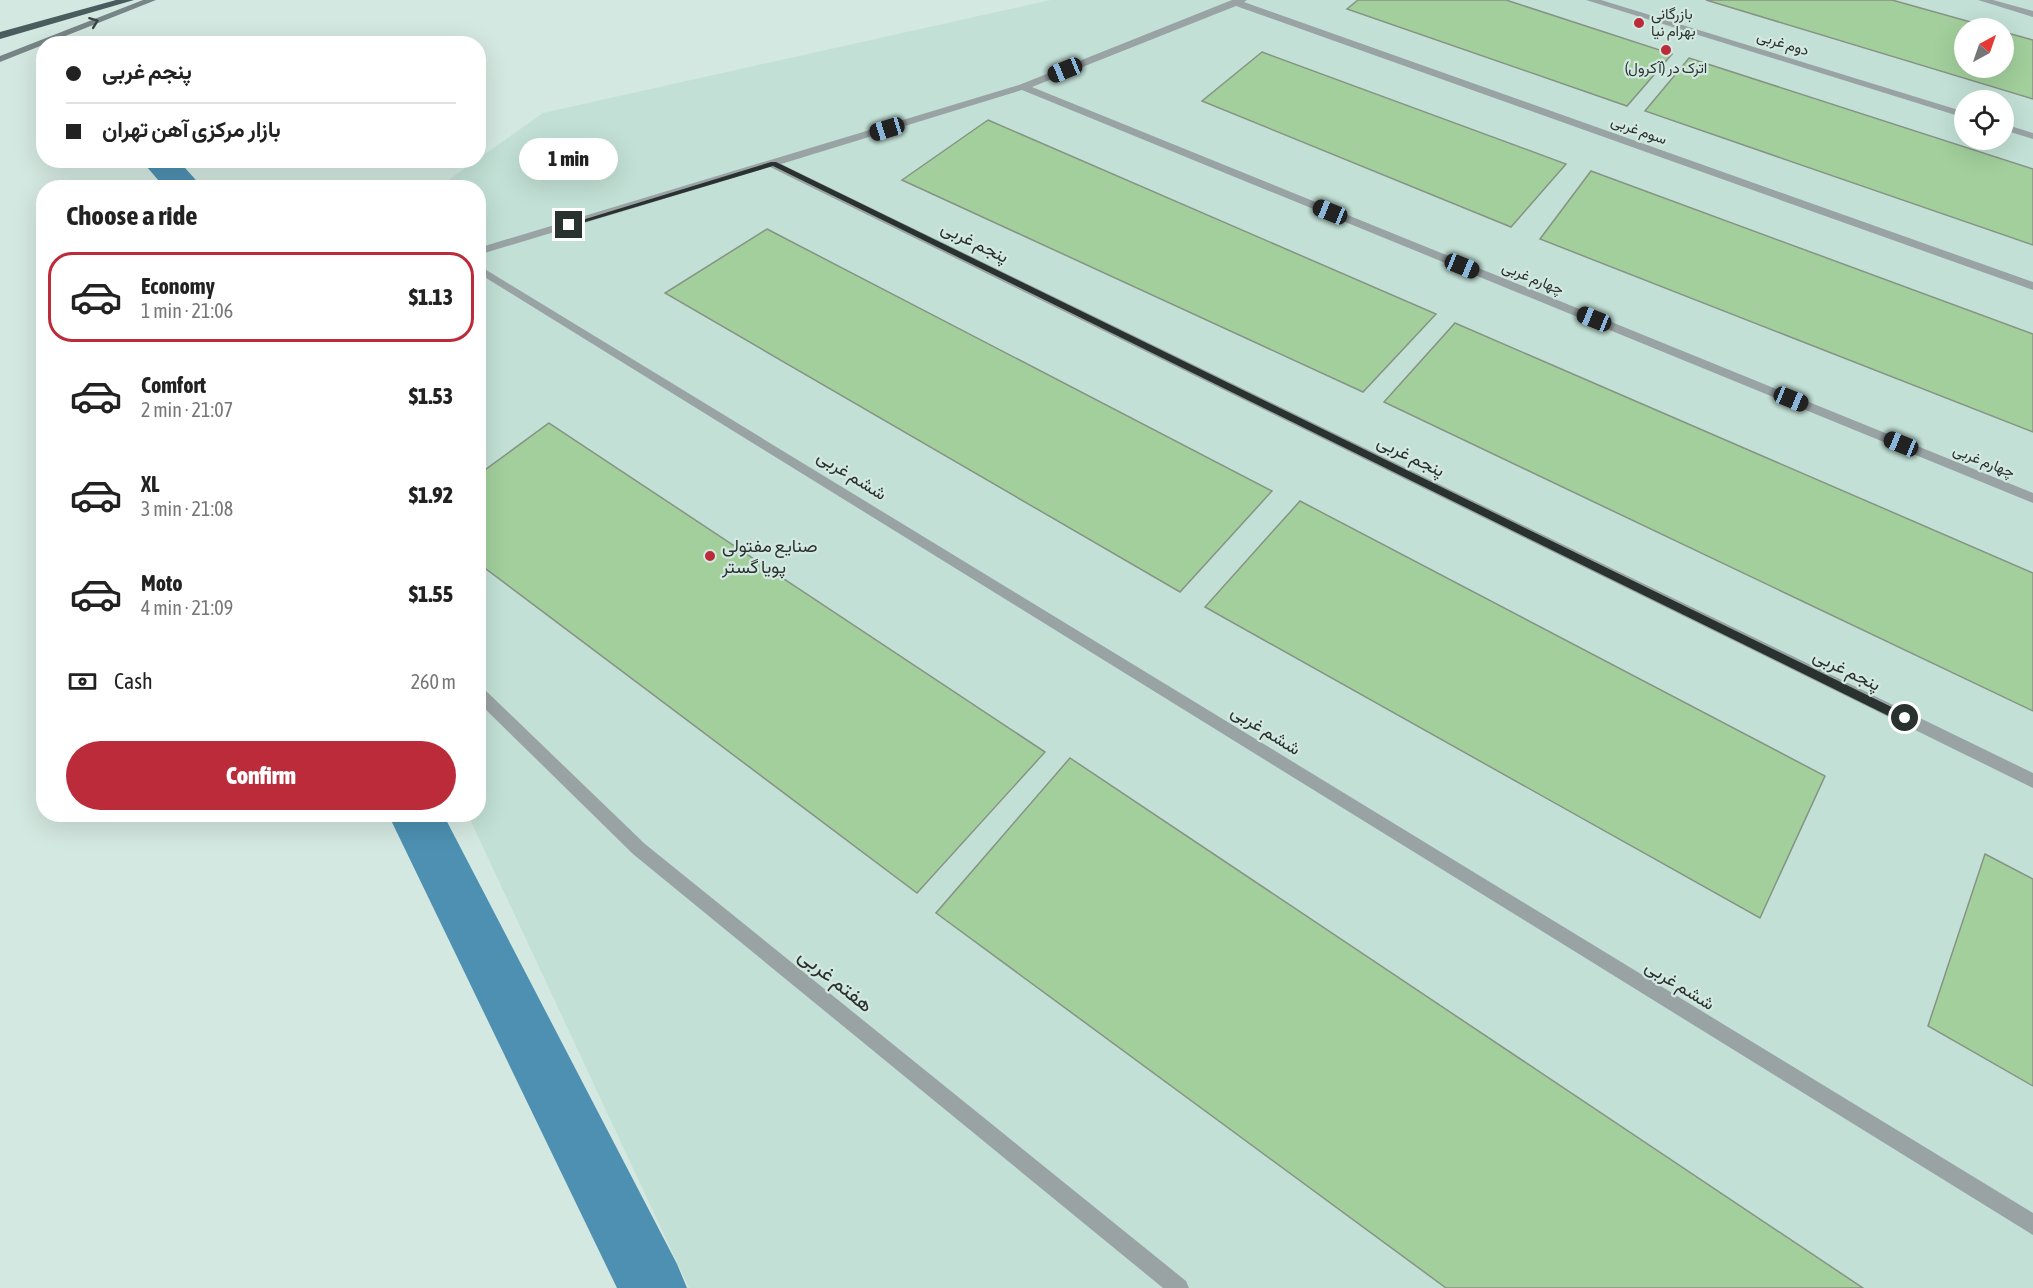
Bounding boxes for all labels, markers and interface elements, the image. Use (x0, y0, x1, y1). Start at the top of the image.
place label: بازرگانی بهرام نیا (1651, 5, 1696, 41)
marker: بازرگانی بهرام نیا (1632, 16, 1646, 30)
one-way arrow (88, 17, 98, 30)
north arrow (1954, 18, 2014, 78)
map controls (1954, 18, 2014, 150)
street label: دوم غربی (1754, 27, 1811, 60)
marker: اترک در (آکرول) (1659, 43, 1673, 57)
car (1045, 55, 1085, 85)
text: پنجم غربی (102, 58, 192, 84)
place label: اترک در (آکرول) (1625, 59, 1707, 77)
button: locate (1954, 90, 2014, 150)
street label: سوم غربی (1608, 112, 1670, 149)
car (867, 115, 907, 143)
text: بازار مرکزی آهن تهران (102, 116, 281, 142)
callout: 1 min (520, 138, 618, 180)
text: 1 min (548, 147, 589, 170)
car (1310, 197, 1350, 227)
text: Choose a ride (66, 200, 198, 231)
route end (555, 211, 582, 238)
street label: پنجم غربی (937, 216, 1012, 269)
car (1442, 251, 1482, 281)
street label: چهارم غربی (1499, 257, 1567, 299)
icon: car (69, 270, 123, 324)
text: Economy (141, 273, 215, 299)
text: $1.13 (409, 284, 453, 310)
text: 1 min · 21:06 (141, 299, 233, 322)
car (1574, 304, 1614, 334)
icon: car (69, 369, 123, 423)
text: Comfort (141, 372, 206, 398)
text: $1.53 (409, 383, 453, 409)
car (1771, 384, 1811, 414)
text: 2 min · 21:07 (141, 398, 233, 421)
car (1881, 429, 1921, 459)
street label: پنجم غربی (1373, 430, 1448, 483)
street label: چهارم غربی (1950, 440, 2018, 482)
street label: ششم غربی (813, 445, 891, 506)
icon: car (69, 468, 123, 522)
text: XL (141, 471, 159, 497)
text: $1.92 (409, 482, 453, 508)
text: 3 min · 21:08 (141, 497, 233, 520)
place label: صنایع مفتولی پویا گستر (721, 535, 818, 579)
marker: صنایع مفتولی پویا گستر (703, 549, 717, 563)
icon: car (69, 567, 123, 621)
text: Moto (141, 570, 183, 596)
text: $1.55 (409, 581, 453, 607)
text: 4 min · 21:09 (141, 596, 233, 619)
street label: پنجم غربی (1809, 644, 1884, 697)
icon: cash (66, 665, 99, 698)
text: Cash (114, 668, 153, 694)
text: 260 m (411, 670, 456, 693)
street label: ششم غربی (1227, 700, 1305, 761)
route start (1891, 704, 1918, 731)
button: Confirm (66, 741, 456, 810)
street label: هفتم غربی (793, 942, 879, 1019)
street label: ششم غربی (1641, 955, 1719, 1016)

